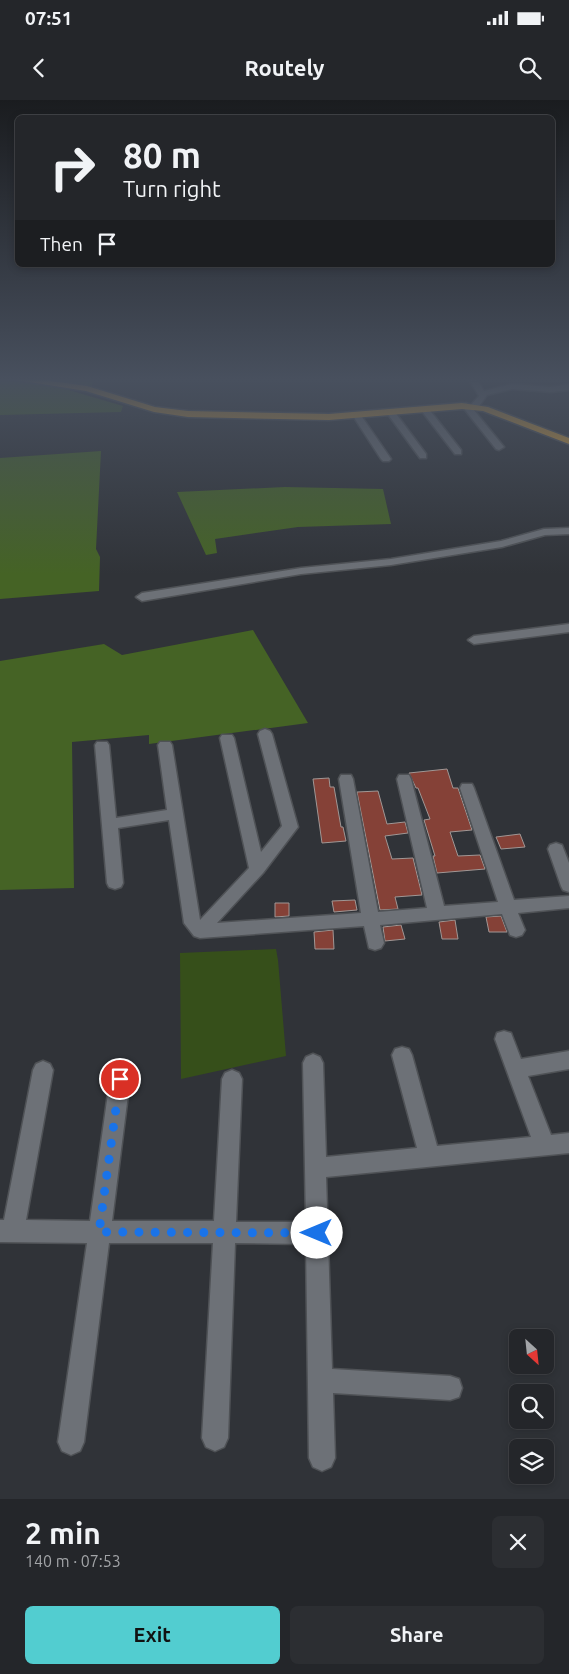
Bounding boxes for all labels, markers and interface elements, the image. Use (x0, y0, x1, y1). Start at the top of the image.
text: 07:51 (25, 7, 73, 29)
icon: back (25, 54, 53, 82)
icon: search (516, 54, 544, 82)
text: Routely (244, 55, 325, 80)
icon: right (40, 135, 105, 200)
text: 80 m (123, 135, 201, 175)
text: Turn right (123, 176, 221, 201)
icon: arrive (93, 230, 121, 258)
text: Then (40, 233, 83, 255)
pin (99, 1058, 141, 1100)
icon: arrive (106, 1065, 134, 1093)
position arrow (290, 1206, 342, 1258)
north arrow (509, 1329, 554, 1374)
map controls (509, 1329, 554, 1484)
button: search (509, 1384, 554, 1429)
button: layers (509, 1439, 554, 1484)
text: 2 min (25, 1516, 101, 1550)
button: close (492, 1516, 544, 1568)
text: 140 m · 07:53 (25, 1552, 121, 1570)
button: Exit (25, 1606, 280, 1664)
button: Share (290, 1606, 544, 1664)

